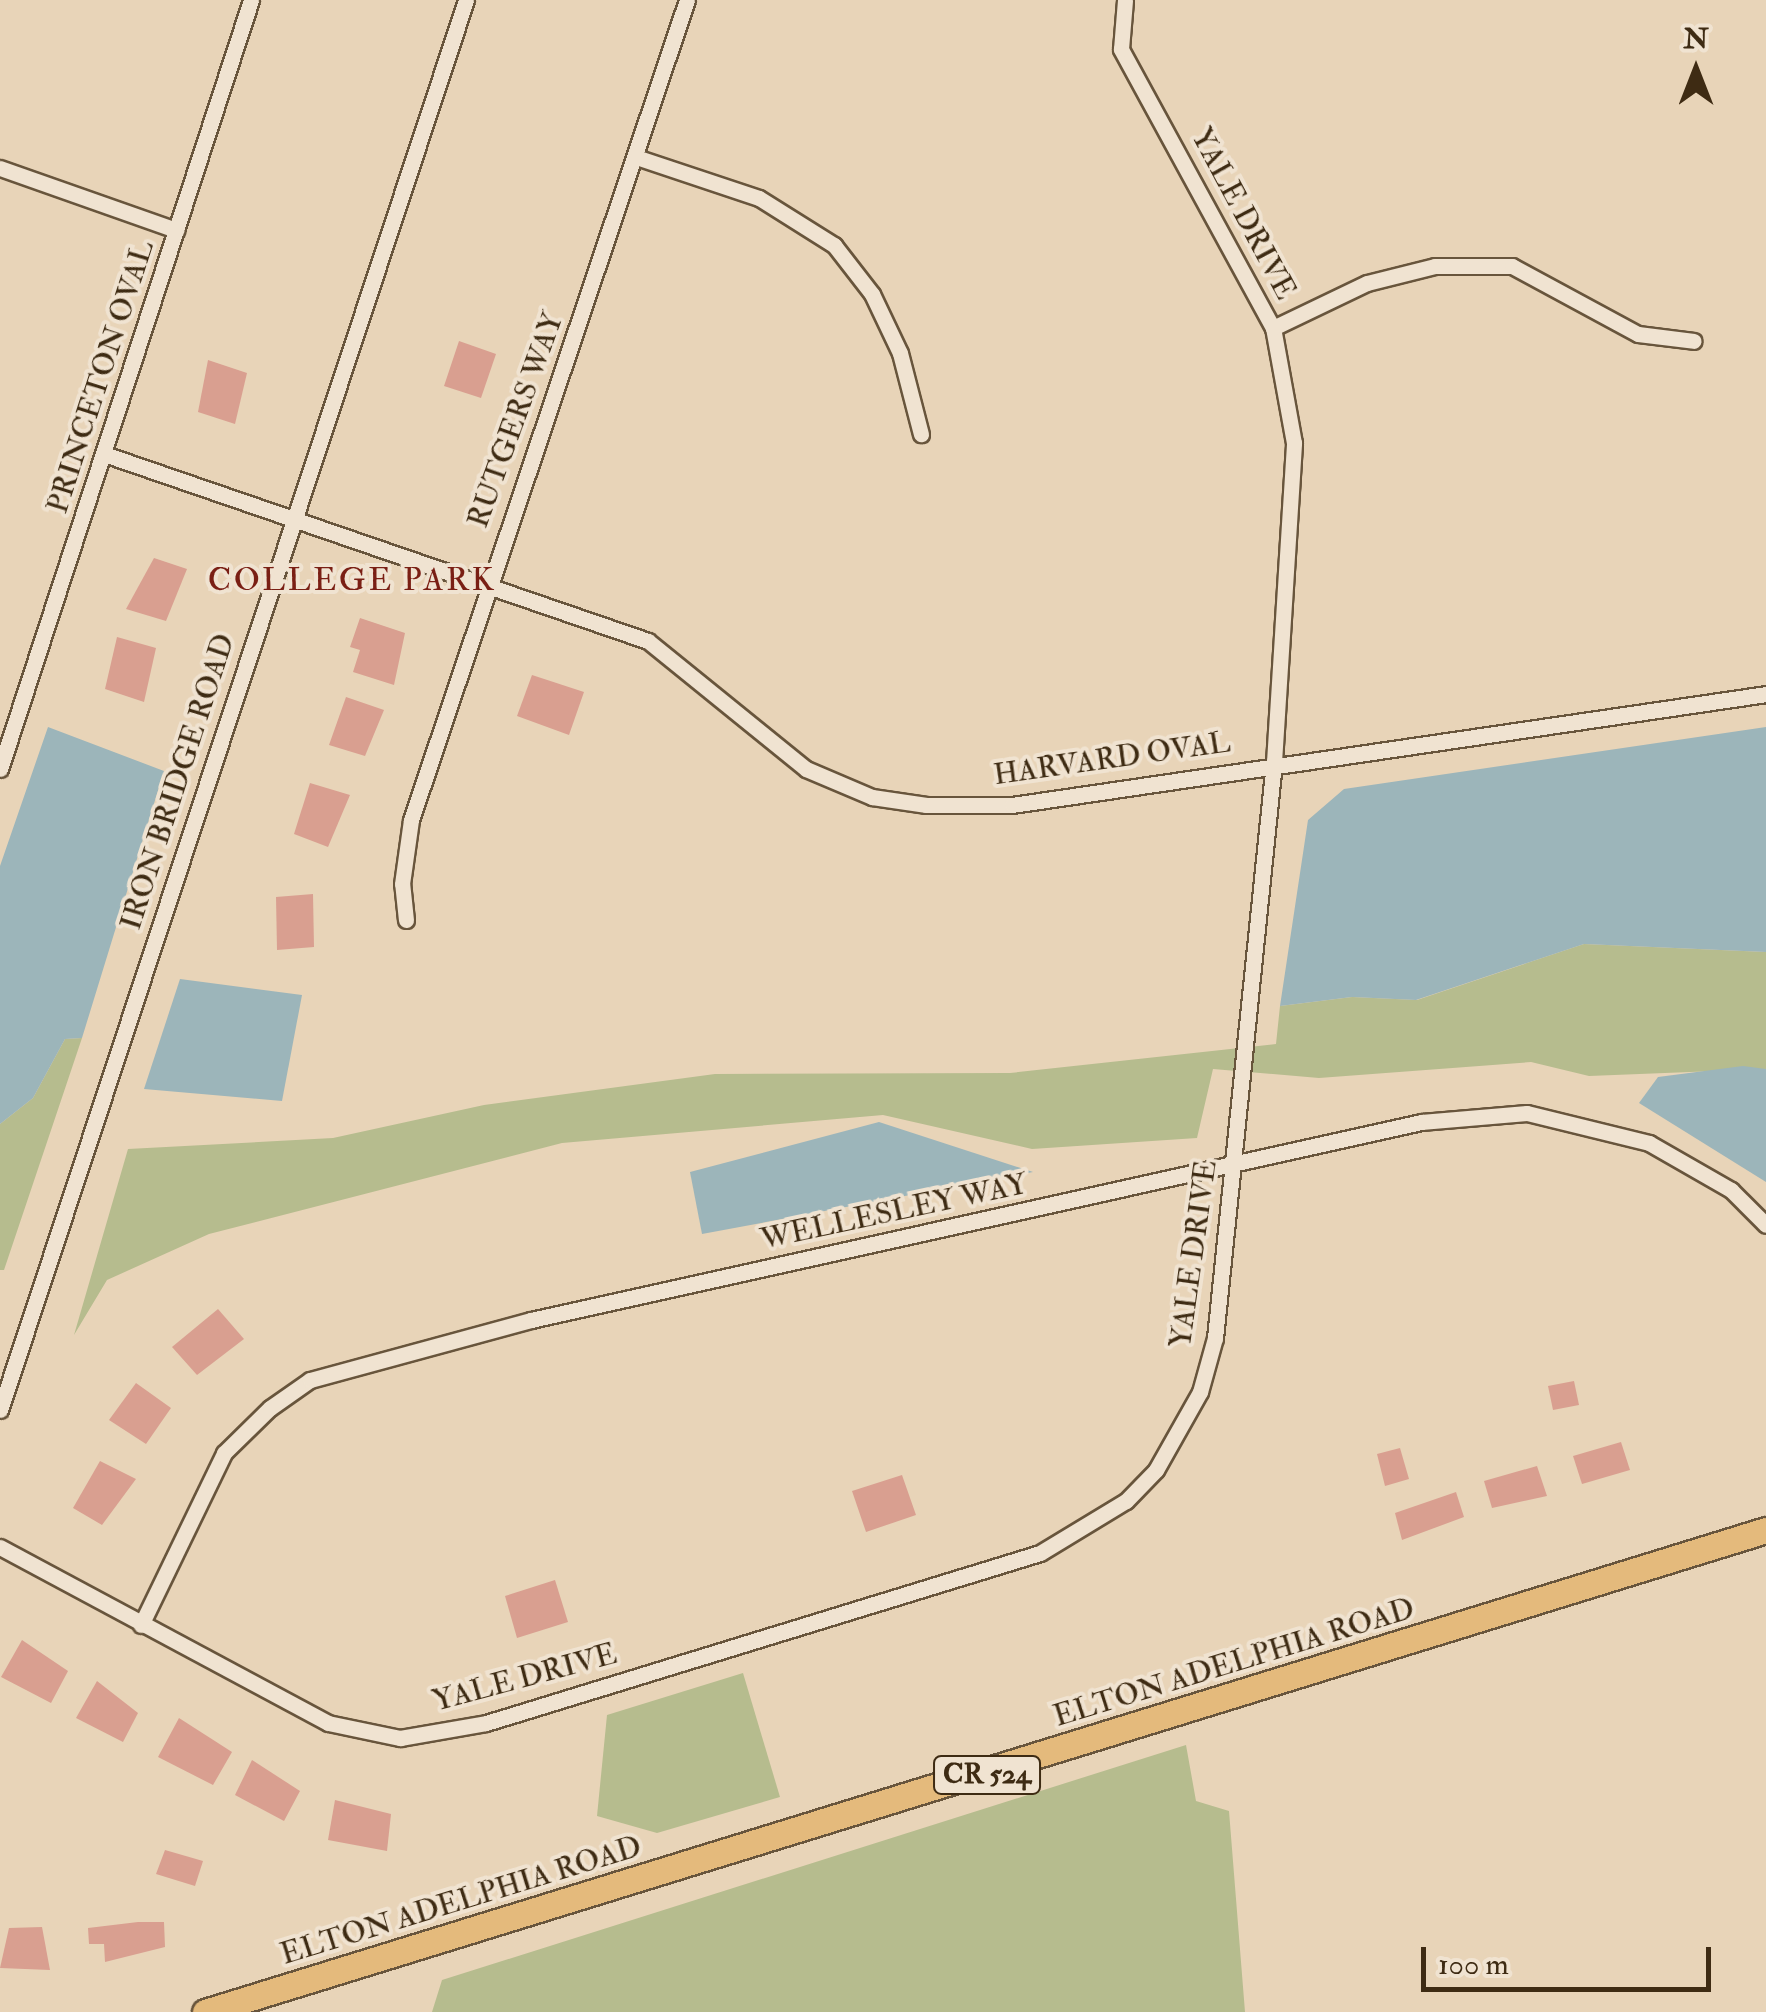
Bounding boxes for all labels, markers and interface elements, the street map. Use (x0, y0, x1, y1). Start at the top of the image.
north arrow (1646, 20, 1746, 120)
text: N (1683, 22, 1709, 57)
street label: YALE DRIVE (1183, 122, 1303, 306)
street label: PRINCETON OVAL (40, 236, 162, 518)
street label: RUTGERS WAY (460, 307, 572, 533)
district label: COLLEGE PARK (208, 561, 496, 599)
street label: IRON BRIDGE ROAD (113, 629, 243, 935)
street label: HARVARD OVAL (991, 725, 1233, 793)
street label: YALE DRIVE (1163, 1158, 1225, 1350)
street label: WELLESLEY WAY (757, 1166, 1031, 1258)
street label: ELTON ADELPHIA ROAD (1049, 1591, 1419, 1735)
street label: YALE DRIVE (429, 1636, 621, 1720)
road number: CR 524 (932, 1752, 1042, 1798)
street label: ELTON ADELPHIA ROAD (276, 1829, 646, 1973)
scale bar (1426, 1927, 1716, 1989)
text: 100 m (1438, 1946, 1509, 1983)

